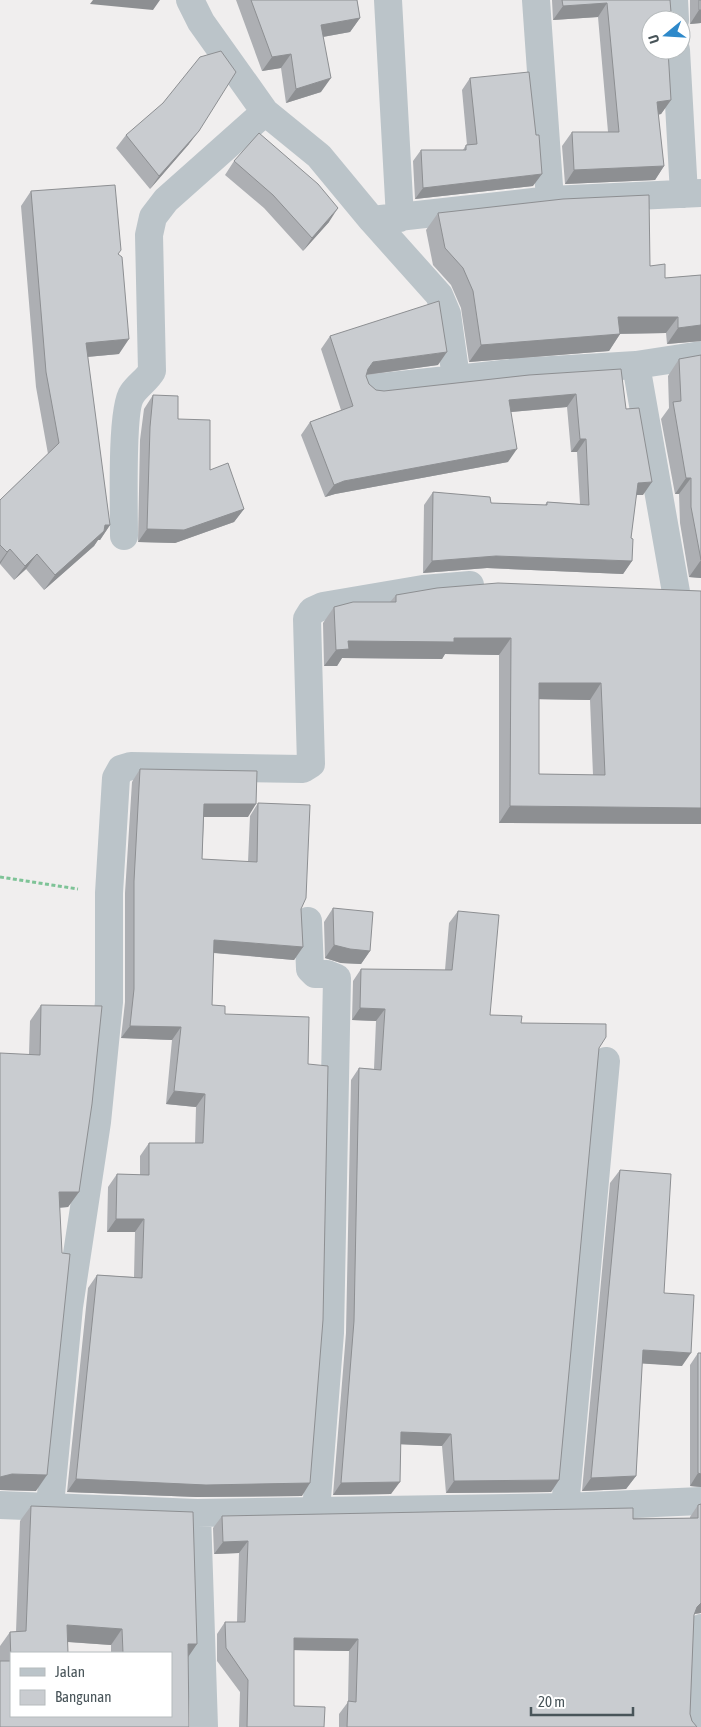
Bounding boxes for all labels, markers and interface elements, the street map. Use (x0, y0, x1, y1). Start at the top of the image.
north arrow (641, 10, 691, 60)
text: U (645, 33, 663, 45)
legend (10, 1652, 172, 1717)
text: Jalan (55, 1663, 85, 1680)
scale bar (531, 1684, 634, 1716)
text: Bangunan (55, 1688, 112, 1705)
text: 20 m (538, 1693, 565, 1710)

